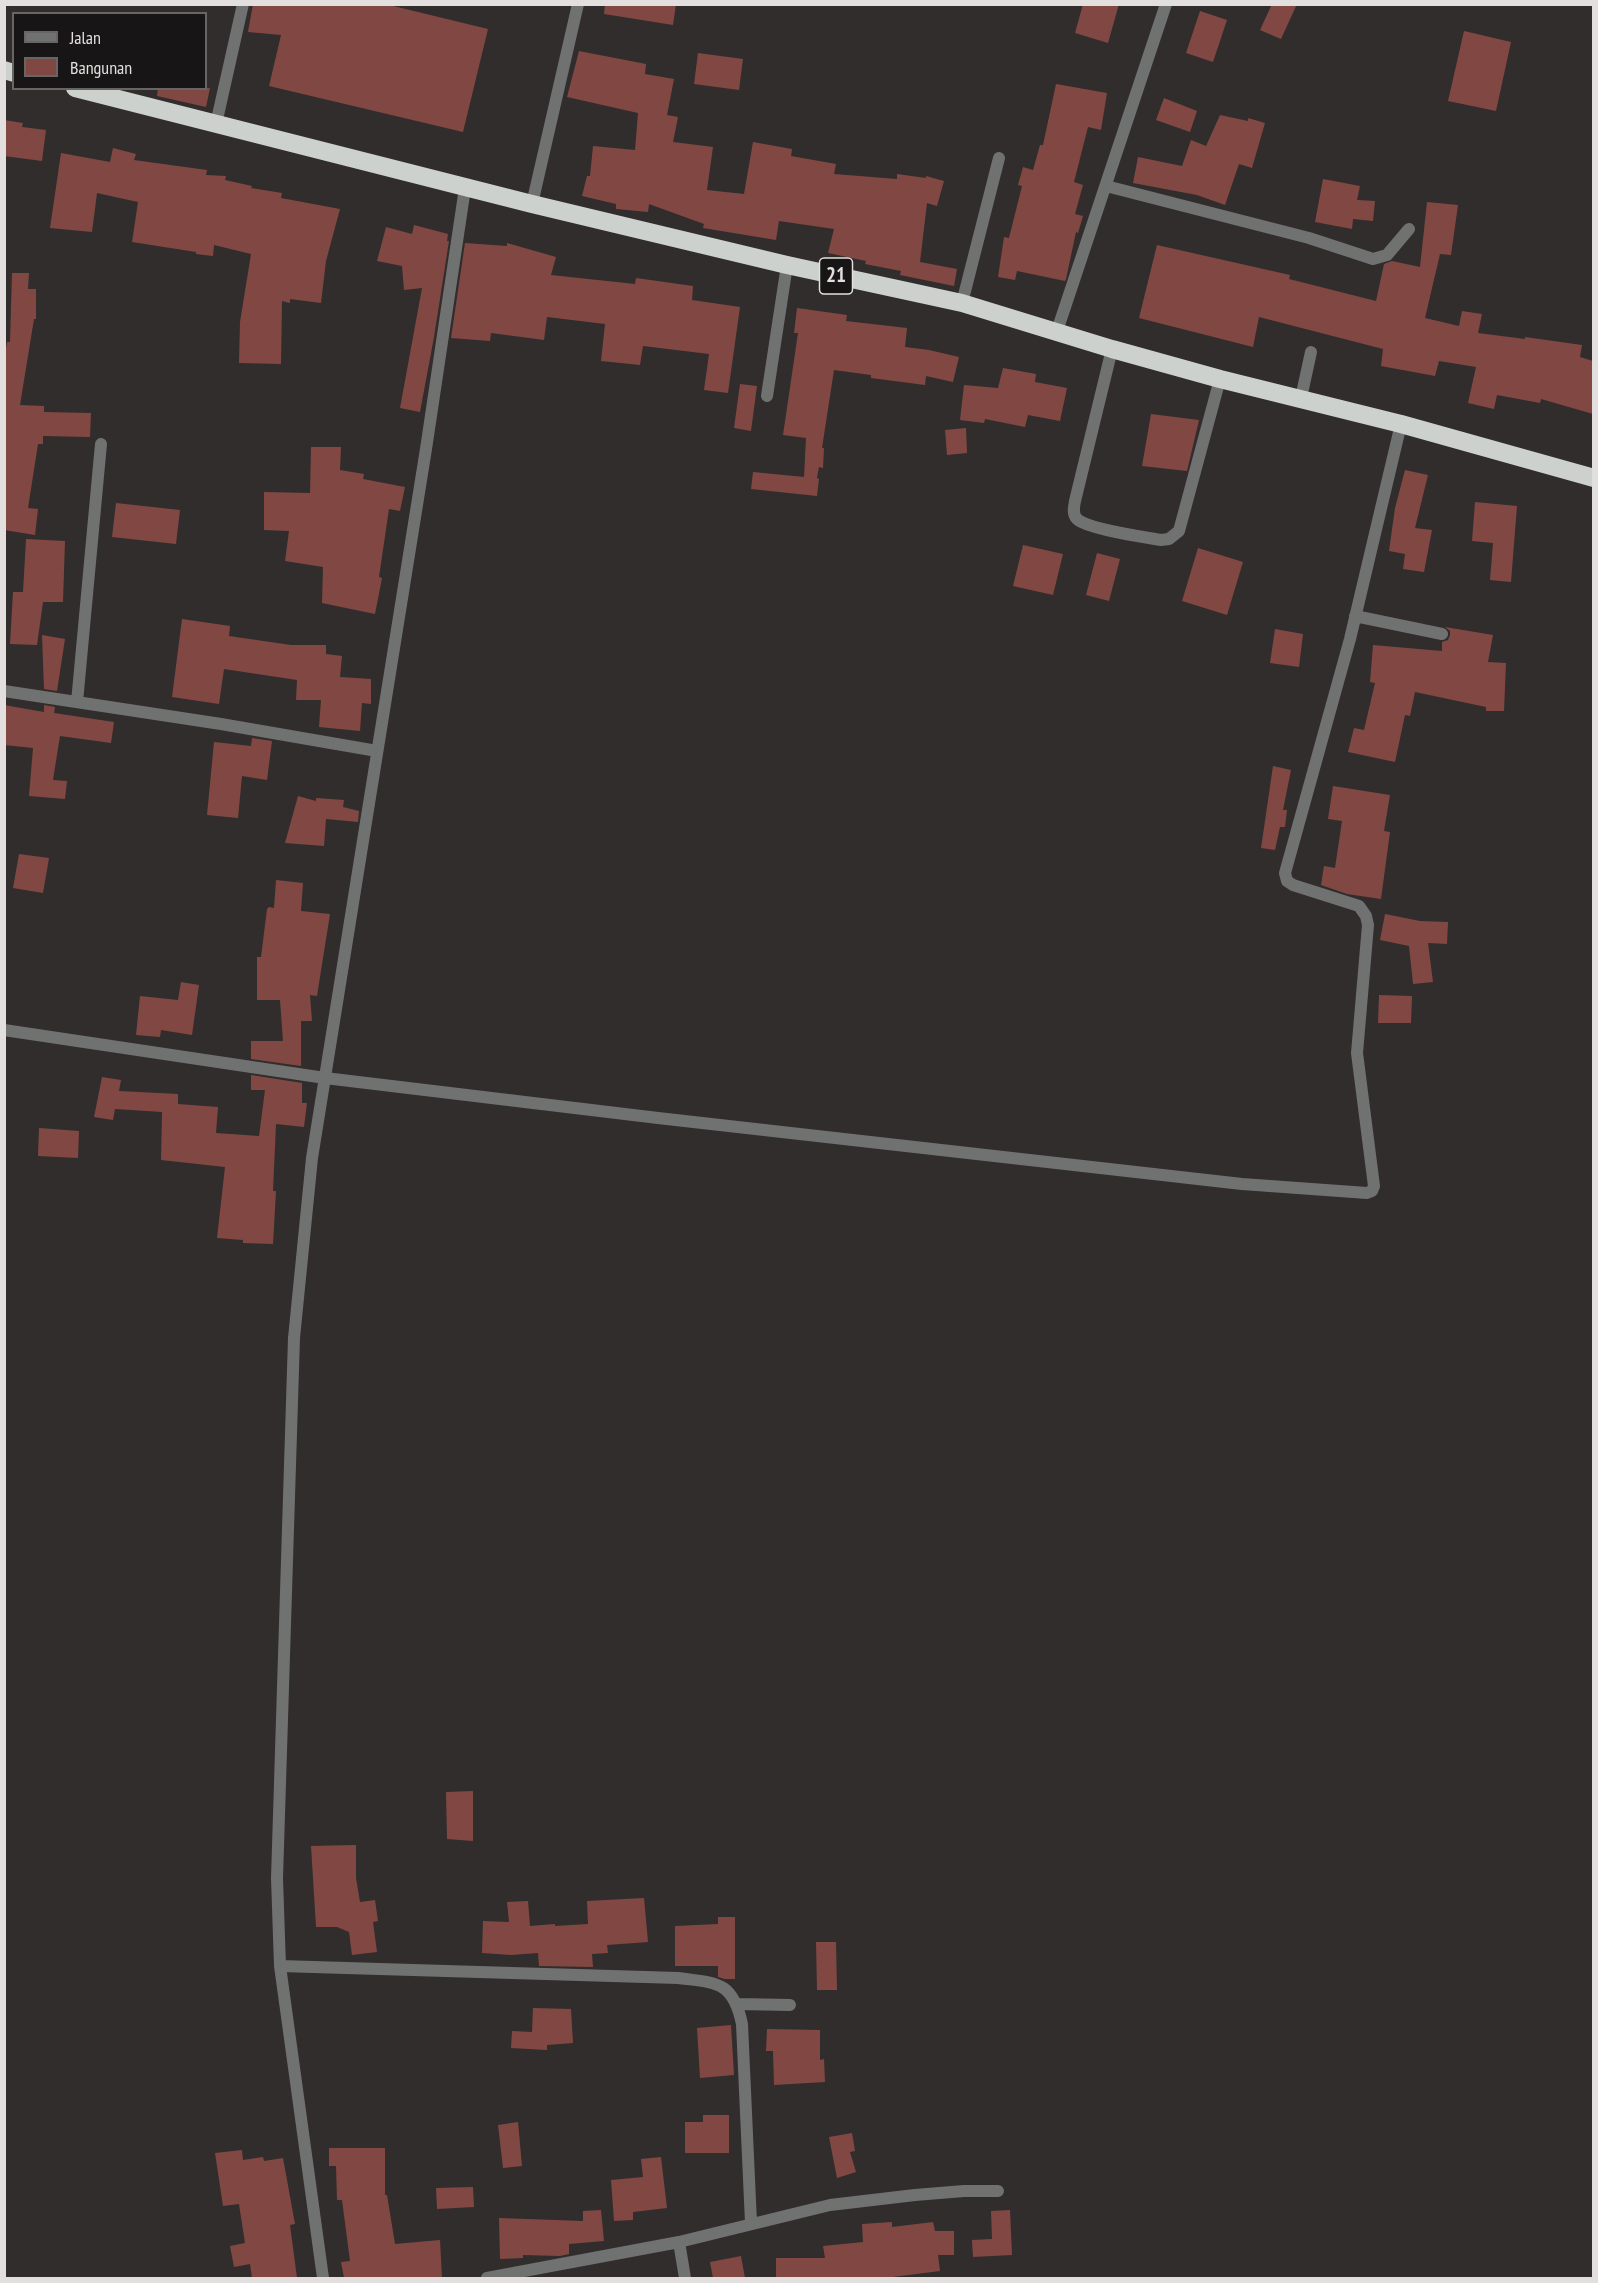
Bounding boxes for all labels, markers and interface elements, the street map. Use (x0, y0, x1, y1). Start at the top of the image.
legend (12, 12, 207, 90)
text: Jalan (70, 26, 101, 49)
text: Bangunan (70, 56, 132, 79)
road number: 21 (820, 258, 852, 294)

